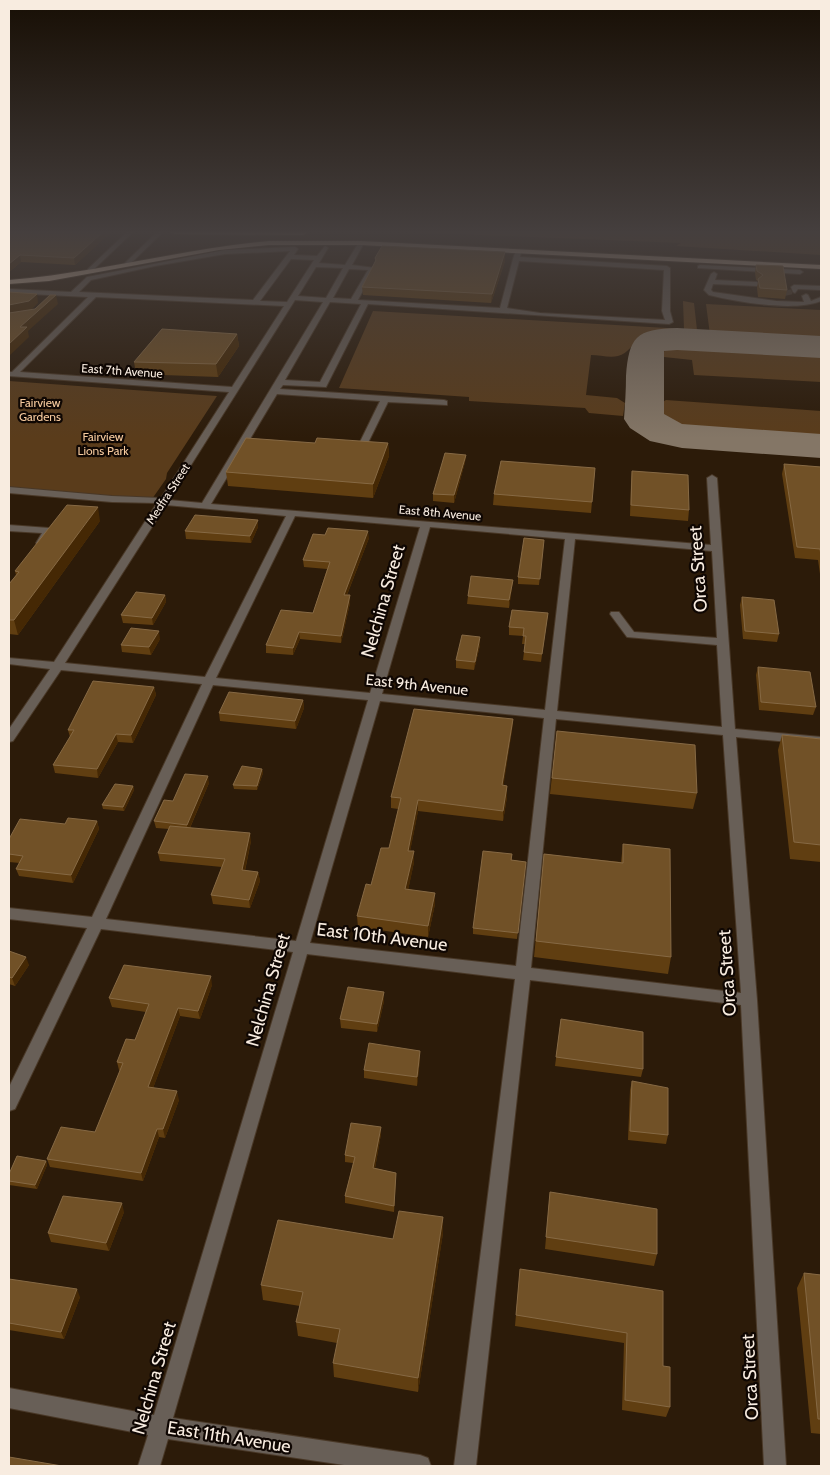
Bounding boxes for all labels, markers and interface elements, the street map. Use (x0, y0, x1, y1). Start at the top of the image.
street label: East 7th Avenue (81, 360, 163, 381)
park label: Fairview Gardens (19, 395, 61, 424)
park label: Fairview Lions Park (77, 429, 129, 458)
street label: Medfra Street (142, 461, 193, 527)
street label: East 8th Avenue (398, 501, 482, 524)
street label: Orca Street (684, 525, 712, 613)
street label: Nelchina Street (356, 542, 410, 660)
street label: East 9th Avenue (365, 671, 469, 699)
street label: East 10th Avenue (315, 918, 449, 956)
street label: Orca Street (713, 929, 741, 1017)
street label: Nelchina Street (241, 931, 295, 1049)
street label: Nelchina Street (127, 1319, 181, 1437)
street label: Orca Street (737, 1333, 763, 1421)
street label: East 11th Avenue (166, 1416, 292, 1458)

